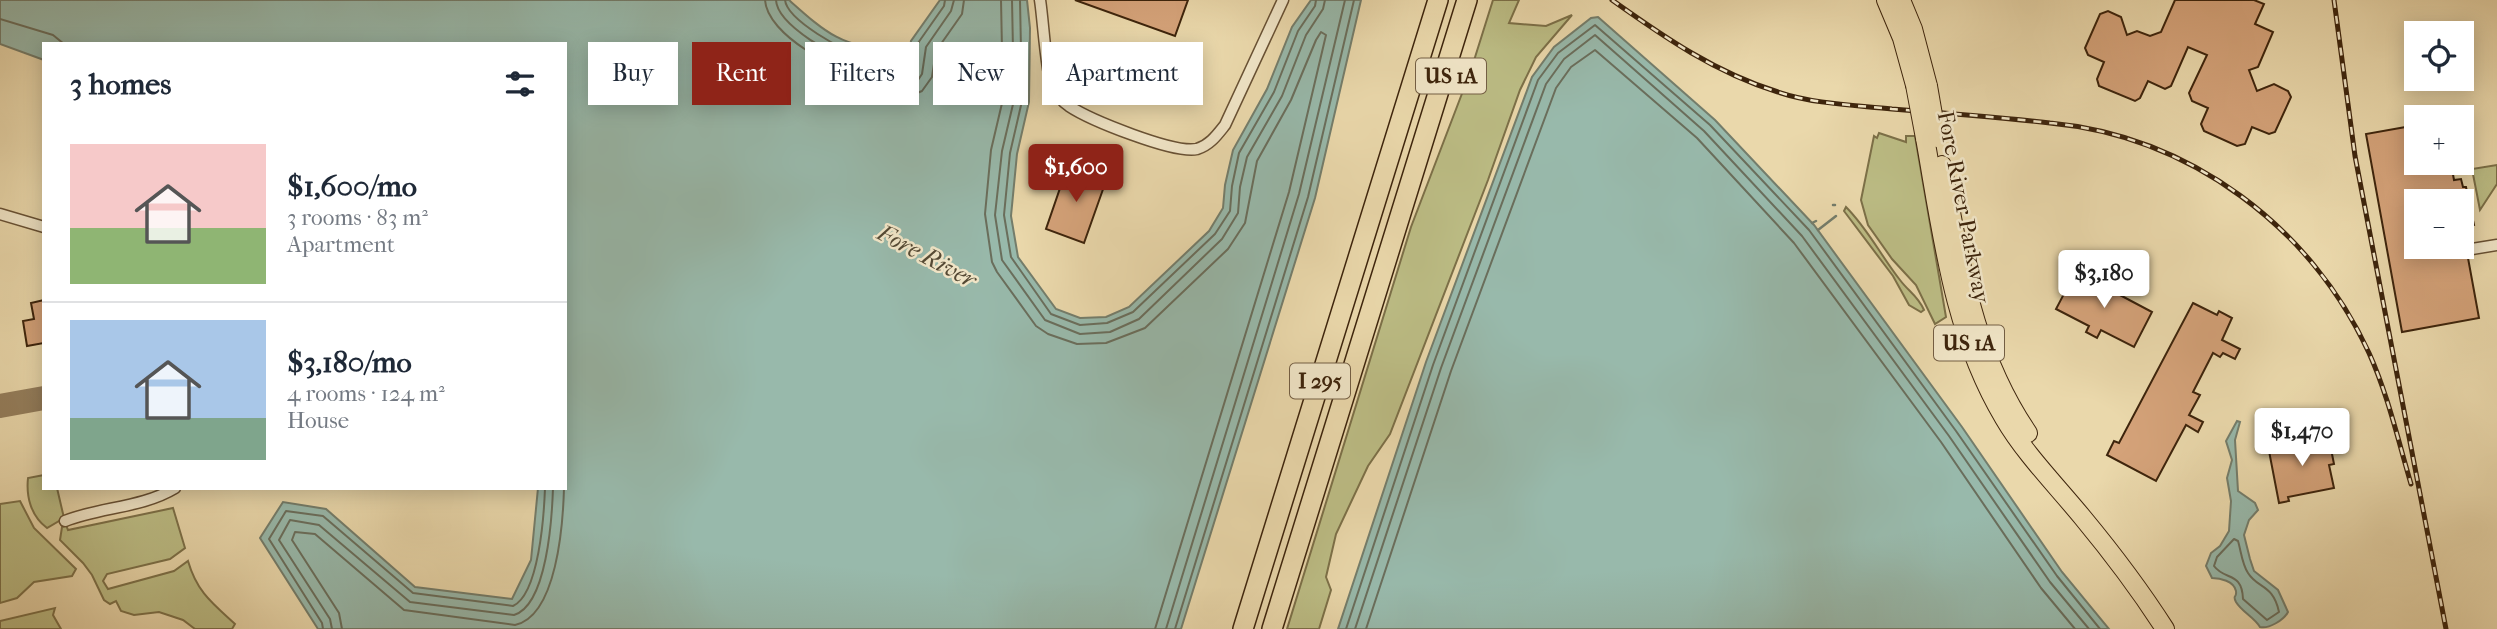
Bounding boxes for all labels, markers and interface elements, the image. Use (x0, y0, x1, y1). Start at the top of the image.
map controls (2404, 21, 2474, 259)
button: locate (2404, 21, 2474, 91)
chip: Buy (588, 42, 678, 105)
chip: Rent (692, 42, 791, 105)
chip: Filters (805, 42, 919, 105)
chip: New (933, 42, 1028, 105)
chip: Apartment (1042, 42, 1203, 105)
road number: US 1A (1416, 58, 1486, 94)
icon: filters (501, 65, 539, 103)
text: 3 homes (70, 67, 171, 102)
button: + (2404, 105, 2474, 175)
street label: Fore River Parkway (1932, 109, 1996, 306)
pin: $1,600 (1019, 144, 1133, 204)
text: $1,600 (1044, 153, 1108, 180)
text: $1,600/mo (287, 169, 417, 204)
icon: home (126, 172, 210, 256)
button: − (2404, 189, 2474, 259)
text: 3 rooms · 83 m² (287, 204, 428, 231)
water label: Fore River (872, 218, 983, 295)
text: Apartment (287, 231, 395, 258)
pin: $3,180 (2047, 250, 2161, 310)
text: $3,180 (2074, 259, 2134, 286)
road number: US 1A (1934, 326, 2004, 360)
text: $3,180/mo (287, 345, 412, 380)
icon: home (126, 348, 210, 432)
road number: I 295 (1290, 364, 1350, 398)
text: 4 rooms · 124 m² (287, 380, 445, 407)
text: House (287, 407, 349, 434)
pin: $1,470 (2245, 408, 2359, 468)
text: $1,470 (2271, 417, 2333, 444)

